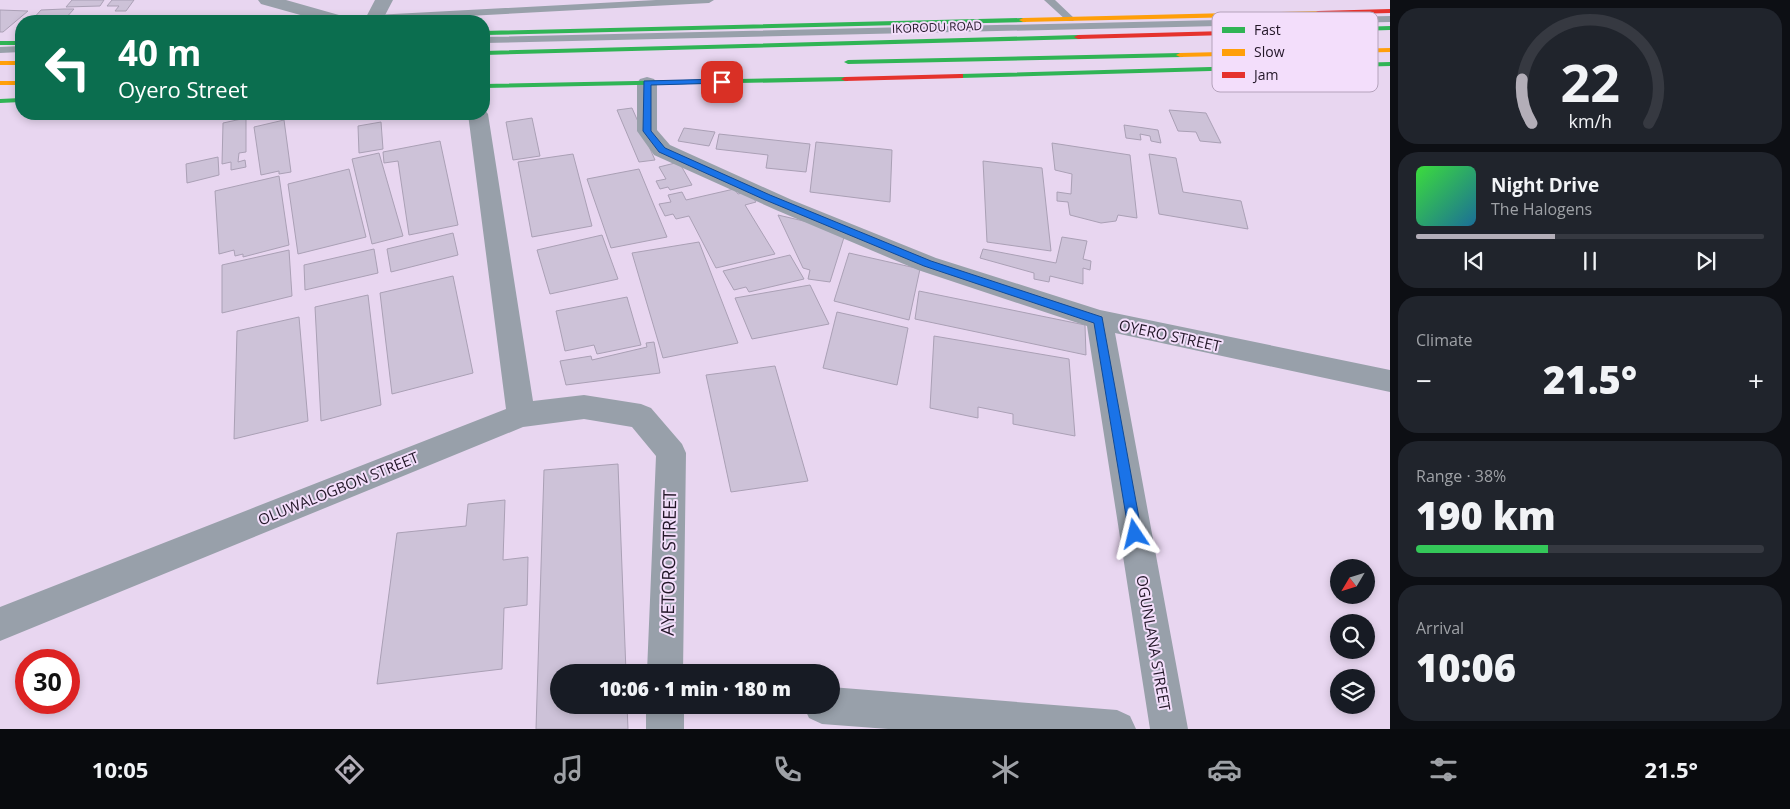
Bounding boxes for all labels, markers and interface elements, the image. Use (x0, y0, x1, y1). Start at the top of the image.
legend (1212, 12, 1378, 92)
street label: IKORODU ROAD (892, 17, 982, 37)
text: Fast (1254, 20, 1281, 39)
text: 40 m (118, 29, 201, 76)
icon: left (35, 35, 100, 100)
text: Slow (1254, 42, 1285, 61)
text: 22 (1560, 46, 1620, 117)
pin (701, 61, 743, 103)
text: Jam (1252, 65, 1279, 84)
icon: arrive (708, 68, 736, 96)
text: Oyero Street (118, 74, 248, 104)
text: km/h (1568, 109, 1612, 133)
text: Night Drive (1491, 172, 1599, 198)
text: The Halogens (1491, 198, 1592, 220)
icon: previous (1460, 247, 1488, 275)
icon: pause (1576, 247, 1604, 275)
icon: next (1692, 247, 1720, 275)
street label: OYERO STREET (1117, 314, 1224, 356)
text: Climate (1416, 329, 1473, 351)
text: 21.5° (1543, 353, 1637, 405)
text: − (1416, 361, 1432, 399)
text: + (1748, 361, 1764, 399)
street label: OLUWALOGBON STREET (255, 446, 422, 529)
text: Range · 38% (1416, 465, 1506, 487)
text: 190 km (1416, 489, 1556, 541)
street label: AYETORO STREET (655, 490, 681, 636)
position arrow (1108, 507, 1160, 559)
north arrow (1330, 559, 1375, 604)
map controls (1330, 559, 1375, 714)
street label: OGUNLANA STREET (1132, 574, 1176, 713)
button: search (1330, 614, 1375, 659)
text: Arrival (1416, 617, 1464, 639)
text: 10:06 (1416, 641, 1516, 693)
speed limit sign: 30 (15, 649, 80, 714)
button: layers (1330, 669, 1375, 714)
text: 10:06 · 1 min · 180 m (599, 676, 791, 702)
icon: directions (332, 752, 367, 787)
icon: music (551, 752, 586, 787)
icon: phone (770, 752, 805, 787)
icon: climate (988, 752, 1023, 787)
icon: car (1207, 752, 1242, 787)
icon: filters (1426, 752, 1461, 787)
text: 10:05 (92, 754, 148, 784)
text: 21.5° (1645, 754, 1698, 784)

